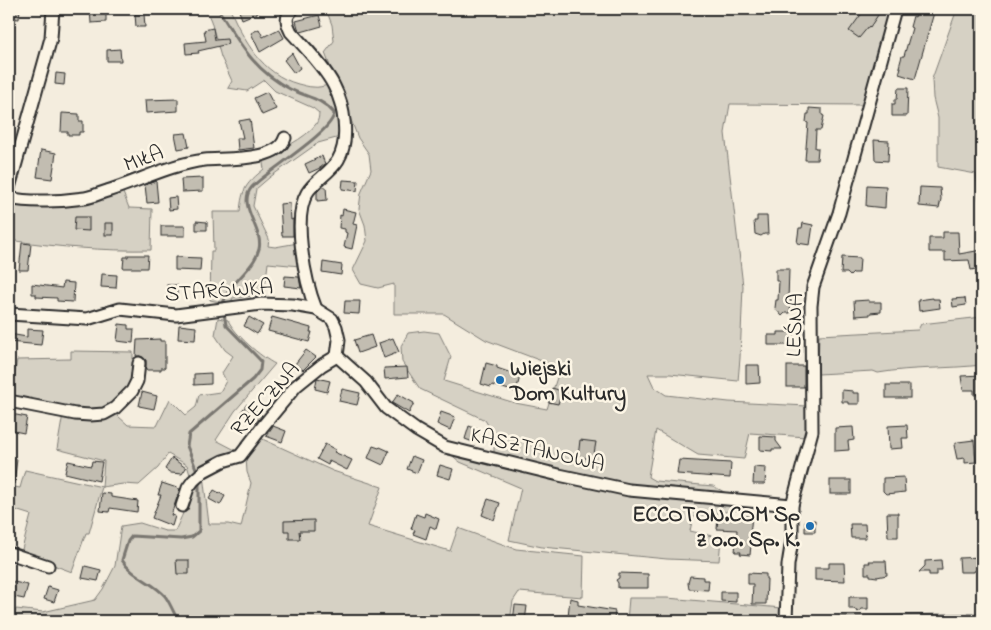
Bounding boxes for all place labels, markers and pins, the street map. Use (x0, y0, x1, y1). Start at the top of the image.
place label: Wiejski Dom Kultury (509, 354, 626, 412)
marker: Wiejski Dom Kultury (494, 374, 506, 386)
place label: ECCOTON.COM Sp z o.o. Sp. K. (632, 500, 801, 557)
marker: ECCOTON.COM Sp z o.o. Sp. K. (804, 520, 816, 532)

